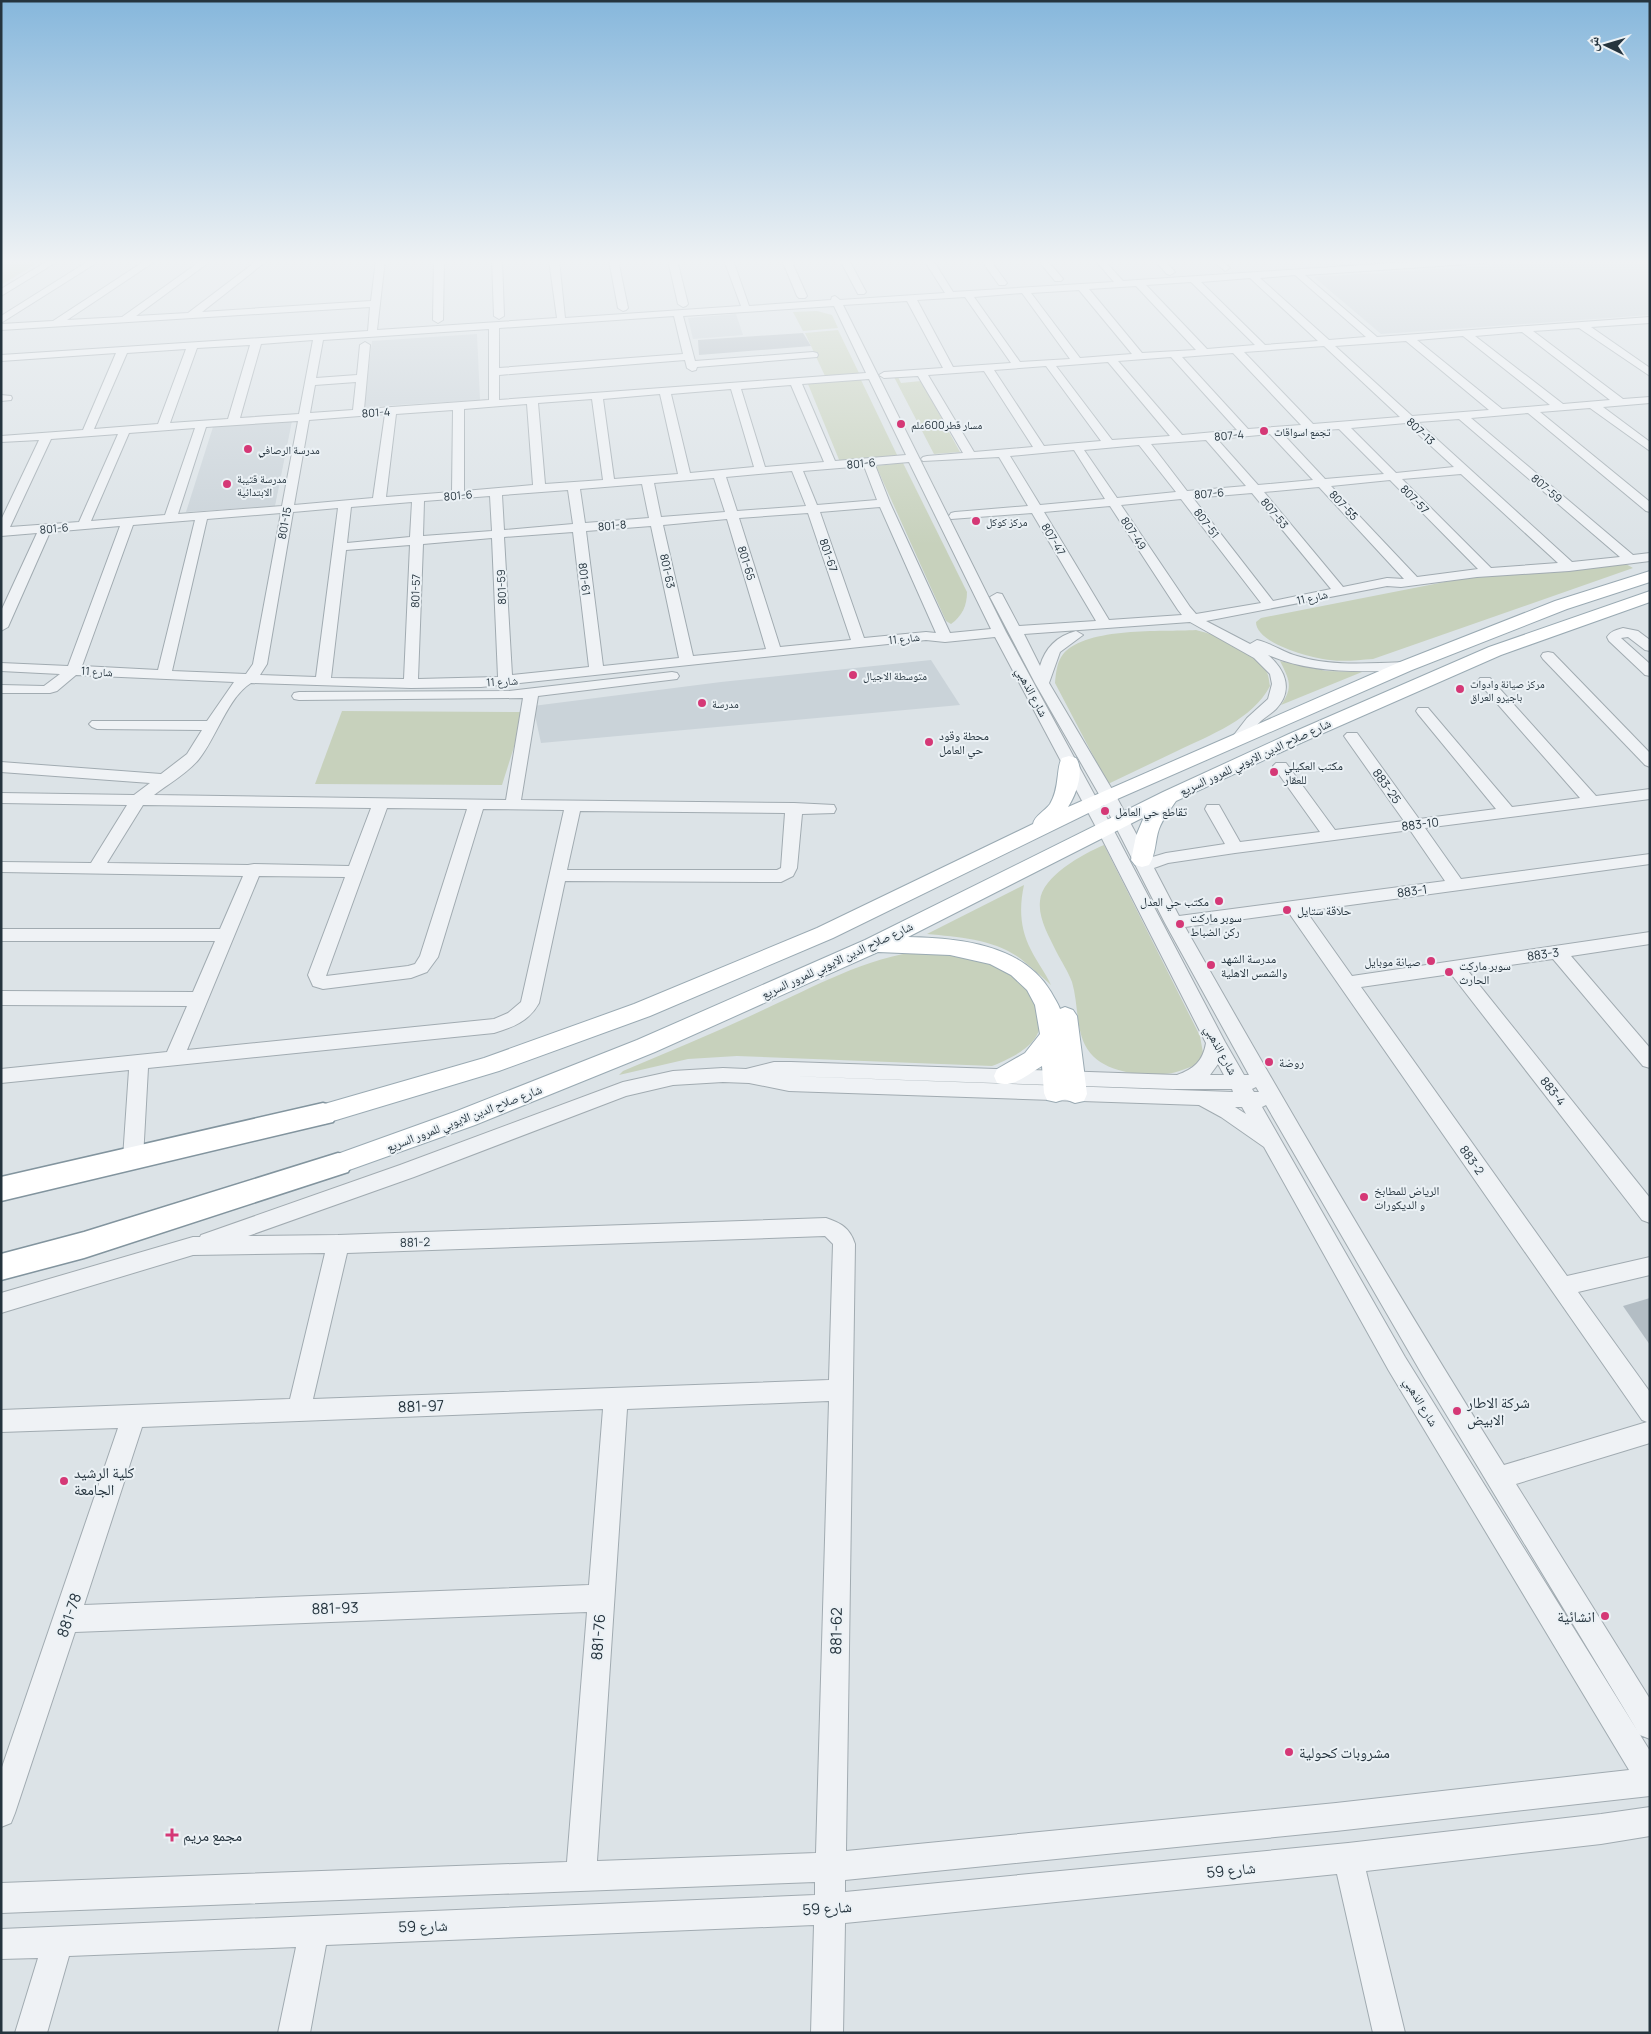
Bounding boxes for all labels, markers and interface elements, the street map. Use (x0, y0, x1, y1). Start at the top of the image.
north arrow (1581, 20, 1631, 70)
text: ش (1582, 35, 1603, 52)
street label: 801-4 (361, 404, 391, 420)
street label: 807-13 (1404, 414, 1438, 448)
place label: مسار قطر600ملم (911, 417, 982, 433)
marker: مسار قطر600ملم (895, 418, 907, 430)
place label: تجمع اسواقات (1274, 424, 1331, 439)
marker: تجمع اسواقات (1258, 425, 1270, 437)
street label: 807-4 (1214, 426, 1244, 444)
place label: مدرسة الرصافي (258, 442, 320, 458)
marker: مدرسة الرصافي (242, 443, 254, 455)
street label: 801-6 (846, 454, 876, 472)
street label: 807-59 (1528, 470, 1566, 506)
place label: مدرسة قتيبة الابتدائية (237, 471, 287, 499)
marker: مدرسة قتيبة الابتدائية (221, 478, 233, 490)
street label: 807-57 (1397, 481, 1433, 517)
street label: 807-6 (1193, 484, 1225, 502)
street label: 801-6 (443, 486, 473, 504)
street label: 807-55 (1326, 487, 1362, 523)
street label: 807-53 (1258, 495, 1292, 531)
street label: 807-51 (1191, 505, 1223, 541)
street label: 801-15 (274, 506, 294, 540)
place label: مركز كوكل (986, 514, 1027, 529)
street label: 807-49 (1118, 514, 1150, 553)
marker: مركز كوكل (970, 515, 982, 527)
street label: 801-8 (597, 516, 627, 534)
street label: 801-6 (39, 519, 69, 537)
street label: 807-47 (1038, 520, 1070, 558)
street label: 801-67 (816, 536, 842, 574)
street label: 801-65 (735, 544, 759, 582)
street label: 801-63 (657, 552, 679, 590)
street label: 801-61 (576, 562, 594, 596)
street label: 801-59 (493, 569, 509, 605)
street label: 801-57 (407, 574, 423, 608)
street label: شارع 11 (1295, 586, 1329, 608)
street label: شارع 11 (887, 629, 921, 647)
street label: شارع 11 (81, 662, 113, 680)
street label: شارع الذهبي (1010, 664, 1052, 721)
place label: متوسطة الاجيال (863, 668, 927, 683)
marker: متوسطة الاجيال (847, 669, 859, 681)
street label: شارع 11 (486, 672, 518, 690)
place label: مركز صيانة وادوات باجيرو العراق (1470, 676, 1545, 704)
marker: مركز صيانة وادوات باجيرو العراق (1454, 683, 1466, 695)
place label: مدرسة (712, 696, 739, 711)
marker: مدرسة (696, 697, 708, 709)
street label: شارع صلاح الدين الايوبي للمرور السريع (1176, 714, 1334, 802)
place label: محطة وقود حي العامل (939, 727, 989, 760)
marker: محطة وقود حي العامل (923, 736, 935, 748)
place label: مكتب العكيلي للعقار (1283, 757, 1343, 788)
street label: 883-25 (1369, 765, 1405, 807)
marker: مكتب العكيلي للعقار (1268, 766, 1280, 778)
place label: تقاطع حي العامل (1115, 803, 1188, 822)
marker: تقاطع حي العامل (1099, 805, 1111, 817)
street label: 883-10 (1400, 813, 1440, 835)
street label: 883-1 (1396, 880, 1428, 902)
place label: مكتب حي العدل (1140, 893, 1209, 912)
marker: مكتب حي العدل (1213, 895, 1225, 907)
place label: حلاقة ستايل (1297, 902, 1352, 919)
marker: حلاقة ستايل (1281, 904, 1293, 916)
place label: سوبر ماركت ركن الضباط (1190, 909, 1242, 940)
street label: شارع صلاح الدين الايوبي للمرور السريع (758, 917, 916, 1005)
marker: سوبر ماركت ركن الضباط (1174, 918, 1186, 930)
street label: 883-3 (1526, 943, 1560, 965)
place label: مدرسة الشهد والشمس الاهلية (1221, 950, 1287, 981)
place label: صيانة موبايل (1364, 953, 1421, 970)
marker: صيانة موبايل (1425, 955, 1437, 967)
place label: سوبر ماركت الحارث (1459, 957, 1511, 988)
marker: مدرسة الشهد والشمس الاهلية (1205, 959, 1217, 971)
marker: سوبر ماركت الحارث (1443, 966, 1455, 978)
street label: شارع الذهبي (1199, 1022, 1242, 1079)
place label: روضة (1279, 1054, 1304, 1071)
marker: روضة (1263, 1056, 1275, 1068)
street label: 883-4 (1536, 1073, 1570, 1109)
street label: شارع صلاح الدين الايوبي للمرور السريع (384, 1080, 545, 1157)
street label: 883-2 (1456, 1142, 1488, 1178)
place label: الرياض للمطابخ و الديكورات (1374, 1182, 1439, 1213)
marker: الرياض للمطابخ و الديكورات (1358, 1191, 1370, 1203)
street label: 881-2 (399, 1233, 431, 1251)
street label: شارع الذهبي (1398, 1374, 1442, 1431)
place label: شركة الاطار الابيض (1466, 1392, 1530, 1430)
street label: 881-97 (398, 1395, 444, 1417)
marker: شركة الاطار الابيض (1451, 1405, 1463, 1417)
place label: كلية الرشيد الجامعة (74, 1462, 134, 1500)
marker: كلية الرشيد الجامعة (58, 1475, 70, 1487)
street label: 881-78 (52, 1590, 86, 1640)
street label: 881-93 (311, 1597, 359, 1619)
place label: انشائية (1557, 1606, 1595, 1627)
street label: 881-62 (825, 1607, 847, 1655)
marker: انشائية (1599, 1610, 1611, 1622)
street label: 881-76 (586, 1613, 610, 1661)
place label: مشروبات كحولية (1299, 1742, 1390, 1763)
marker: مشروبات كحولية (1283, 1746, 1295, 1758)
place label: مجمع مريم (183, 1825, 242, 1846)
marker: مجمع مريم (165, 1828, 179, 1842)
street label: شارع 59 (1205, 1857, 1257, 1883)
street label: شارع 59 (802, 1896, 853, 1920)
street label: شارع 59 (398, 1915, 448, 1937)

